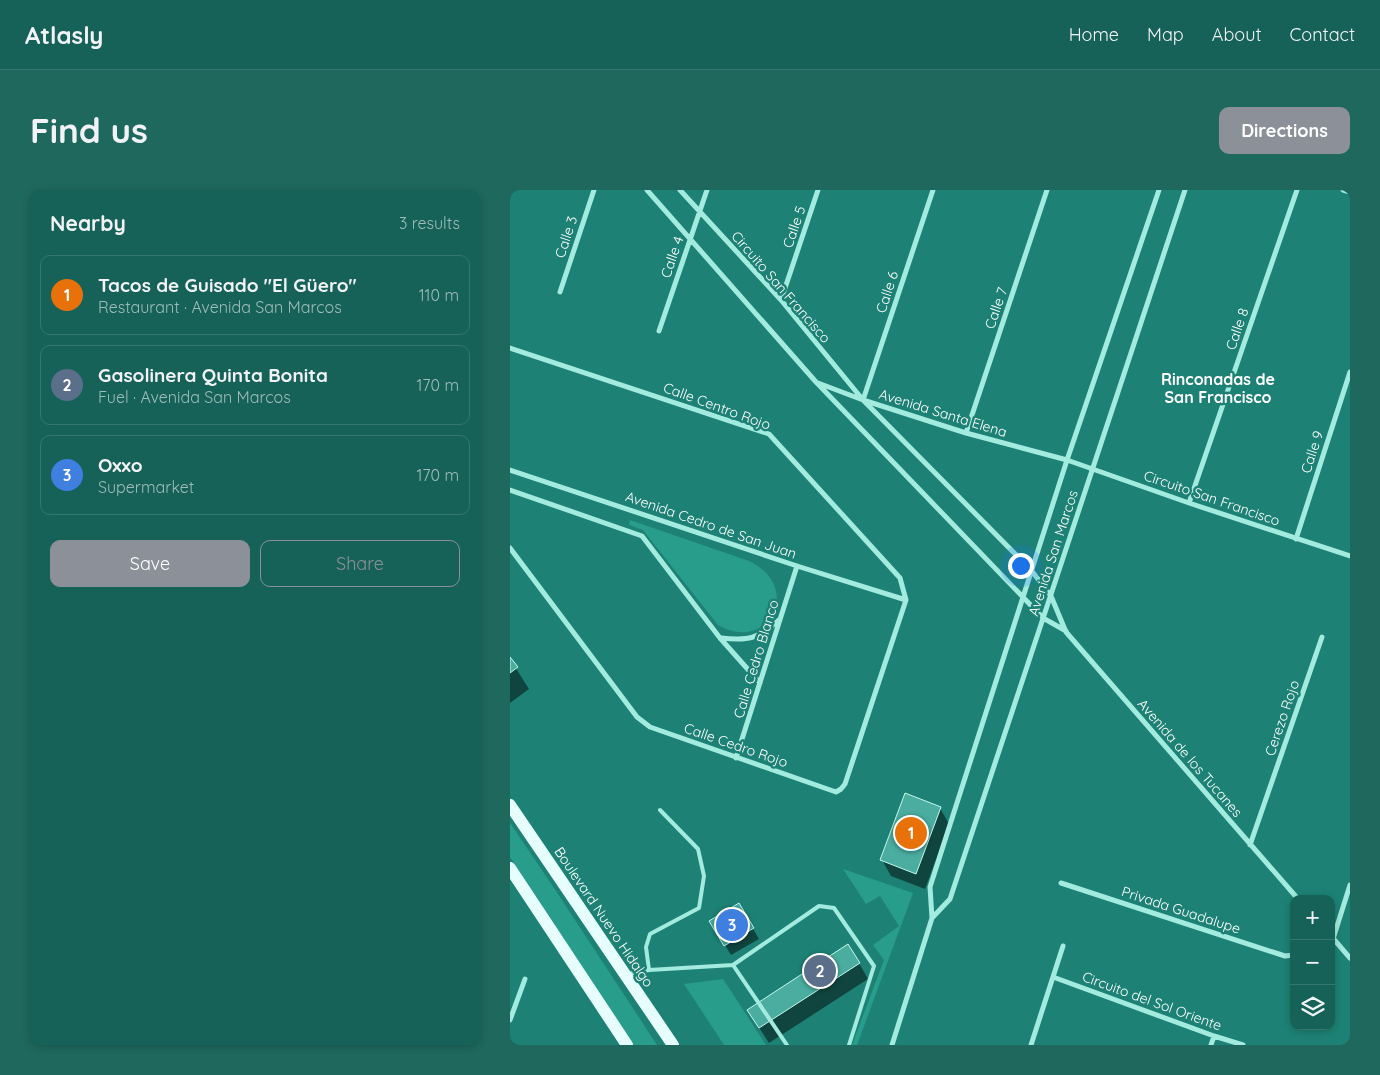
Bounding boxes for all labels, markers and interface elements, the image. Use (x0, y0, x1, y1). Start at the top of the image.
text: Atlasly (25, 20, 103, 50)
text: Home (1069, 23, 1119, 46)
text: Map (1147, 23, 1184, 46)
text: About (1212, 23, 1262, 46)
text: Contact (1290, 23, 1355, 46)
button: Directions (1219, 107, 1350, 154)
text: Find us (30, 108, 148, 152)
street label: Calle 5 (778, 204, 810, 250)
text: Nearby (50, 210, 126, 236)
text: 3 results (399, 213, 460, 233)
street label: Calle 3 (551, 214, 581, 260)
street label: Circuito San Francisco (727, 227, 835, 347)
street label: Calle 4 (656, 234, 688, 280)
street label: Calle 6 (872, 268, 902, 315)
text: Tacos de Guisado "El Güero" (98, 273, 357, 297)
text: 1 (64, 285, 70, 305)
text: 110 m (419, 285, 459, 305)
street label: Calle 7 (981, 285, 1011, 331)
text: Restaurant · Avenida San Marcos (98, 297, 342, 317)
street label: Calle 8 (1221, 306, 1253, 352)
text: Gasolinera Quinta Bonita (98, 363, 328, 387)
district label: Rinconadas de San Francisco (1161, 369, 1275, 407)
text: 2 (62, 375, 72, 395)
text: 170 m (416, 375, 459, 395)
street label: Calle Centro Rojo (661, 378, 773, 434)
street label: Avenida Santa Elena (877, 385, 1009, 441)
text: Fuel · Avenida San Marcos (98, 387, 291, 407)
street label: Calle 9 (1297, 428, 1327, 475)
text: Oxxo (98, 453, 143, 477)
text: 3 (63, 465, 71, 485)
text: 170 m (416, 465, 459, 485)
street label: Circuito San Francisco (1142, 466, 1282, 530)
text: Supermarket (98, 477, 194, 497)
street label: Avenida Cedro de San Juan (623, 487, 799, 563)
street label: Avenida San Marcos (1024, 488, 1082, 618)
button: Save (50, 540, 250, 587)
button: Share (260, 540, 460, 587)
your location (1008, 553, 1034, 579)
street label: Calle Cedro Blanco (729, 597, 783, 721)
street label: Cerezo Rojo (1261, 678, 1303, 758)
street label: Avenida de los Tucanes (1134, 695, 1246, 821)
street label: Calle Cedro Rojo (682, 719, 790, 771)
pin: 1 (895, 814, 927, 852)
street label: Boulevard Nuevo Hidalgo (550, 843, 658, 991)
street label: Privada Guadalupe (1119, 882, 1243, 938)
map controls (1290, 895, 1335, 1030)
button: + (1290, 895, 1335, 940)
pin: 3 (716, 906, 748, 944)
button: − (1290, 940, 1335, 985)
pin: 2 (804, 952, 836, 990)
street label: Circuito del Sol Oriente (1080, 967, 1224, 1035)
button: layers (1290, 985, 1335, 1030)

